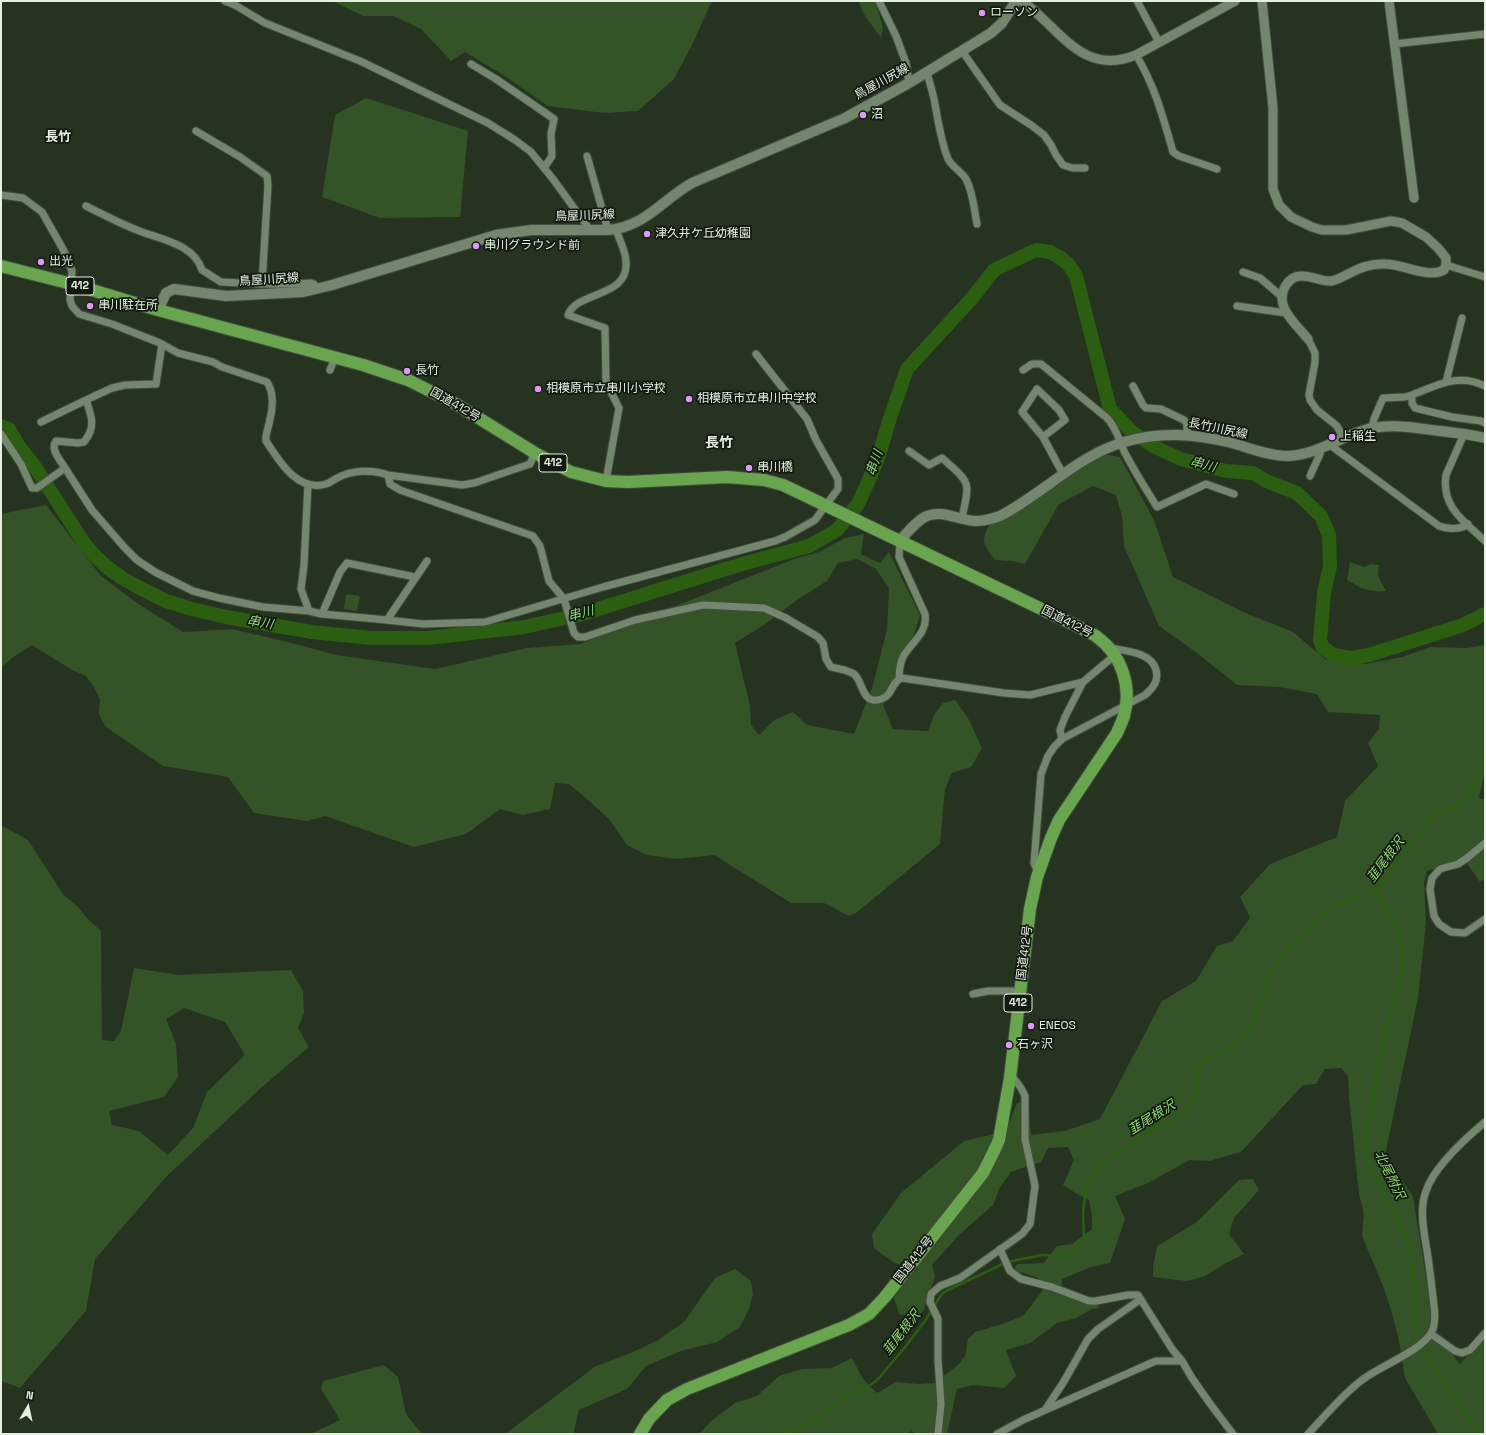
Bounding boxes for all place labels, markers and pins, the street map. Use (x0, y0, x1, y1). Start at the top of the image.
place label: ローソン (990, 6, 1038, 20)
marker: ローソン (977, 8, 987, 18)
place label: 沼 (871, 108, 883, 122)
marker: 沼 (858, 110, 868, 120)
place label: 津久井ケ丘幼稚園 (655, 227, 751, 241)
marker: 津久井ケ丘幼稚園 (642, 229, 652, 239)
place label: 串川グラウンド前 (484, 239, 580, 253)
marker: 串川グラウンド前 (471, 241, 481, 251)
place label: 出光 (49, 255, 73, 269)
marker: 出光 (36, 257, 46, 267)
place label: 串川駐在所 (98, 299, 158, 313)
marker: 串川駐在所 (85, 301, 95, 311)
place label: 長竹 (415, 364, 439, 378)
marker: 長竹 (402, 366, 412, 376)
place label: 相模原市立串川小学校 (546, 382, 666, 396)
marker: 相模原市立串川小学校 (533, 384, 543, 394)
place label: 相模原市立串川中学校 (697, 392, 817, 406)
marker: 相模原市立串川中学校 (684, 394, 694, 404)
place label: 上稲生 (1340, 430, 1376, 444)
marker: 上稲生 (1327, 432, 1337, 442)
place label: 串川橋 (757, 461, 793, 475)
marker: 串川橋 (744, 463, 754, 473)
place label: ENEOS (1039, 1019, 1076, 1033)
marker: ENEOS (1026, 1021, 1036, 1031)
place label: 石ヶ沢 (1017, 1038, 1053, 1052)
marker: 石ヶ沢 (1004, 1040, 1014, 1050)

